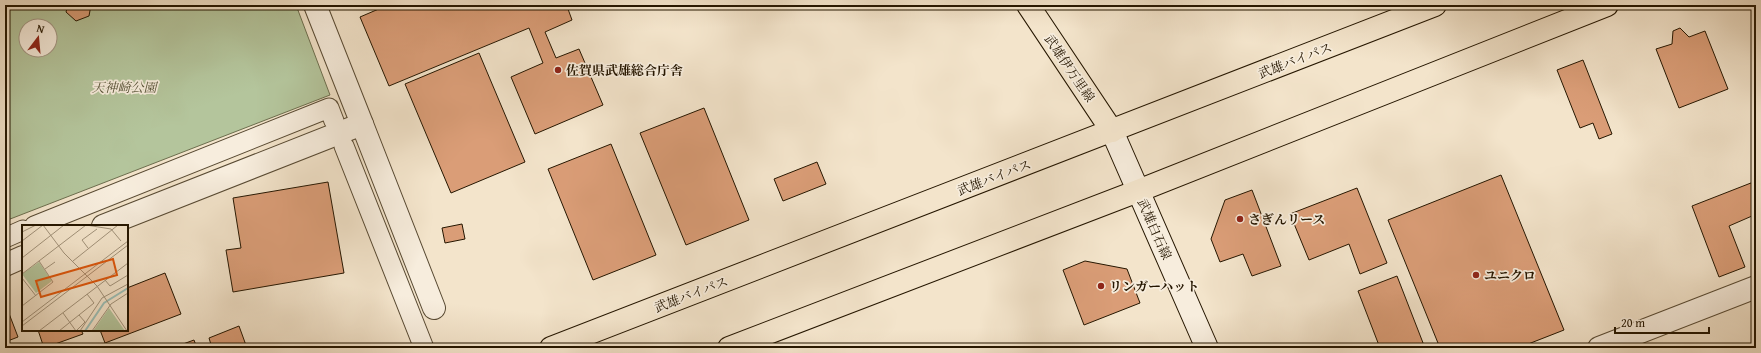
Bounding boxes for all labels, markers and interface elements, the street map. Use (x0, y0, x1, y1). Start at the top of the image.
north arrow (18, 18, 58, 58)
text: N (35, 20, 47, 37)
street label: 武雄伊万里線 (1040, 31, 1099, 106)
street label: 武雄バイパス (1255, 38, 1335, 83)
place label: 佐賀県武雄総合庁舎 (566, 61, 683, 80)
marker: 佐賀県武雄総合庁舎 (553, 65, 563, 75)
park label: 天神崎公園 (91, 78, 158, 97)
street label: 武雄バイパス (954, 155, 1034, 200)
street label: 武雄白石線 (1133, 196, 1176, 263)
place label: さぎんリース (1248, 210, 1325, 229)
marker: さぎんリース (1235, 214, 1245, 224)
inset map (22, 225, 128, 331)
place label: ユニクロ (1484, 266, 1536, 285)
marker: ユニクロ (1471, 270, 1481, 280)
street label: 武雄バイパス (651, 272, 731, 317)
place label: リンガーハット (1109, 277, 1199, 296)
marker: リンガーハット (1096, 281, 1106, 291)
scale bar (1615, 309, 1709, 335)
text: 20 m (1621, 314, 1645, 331)

